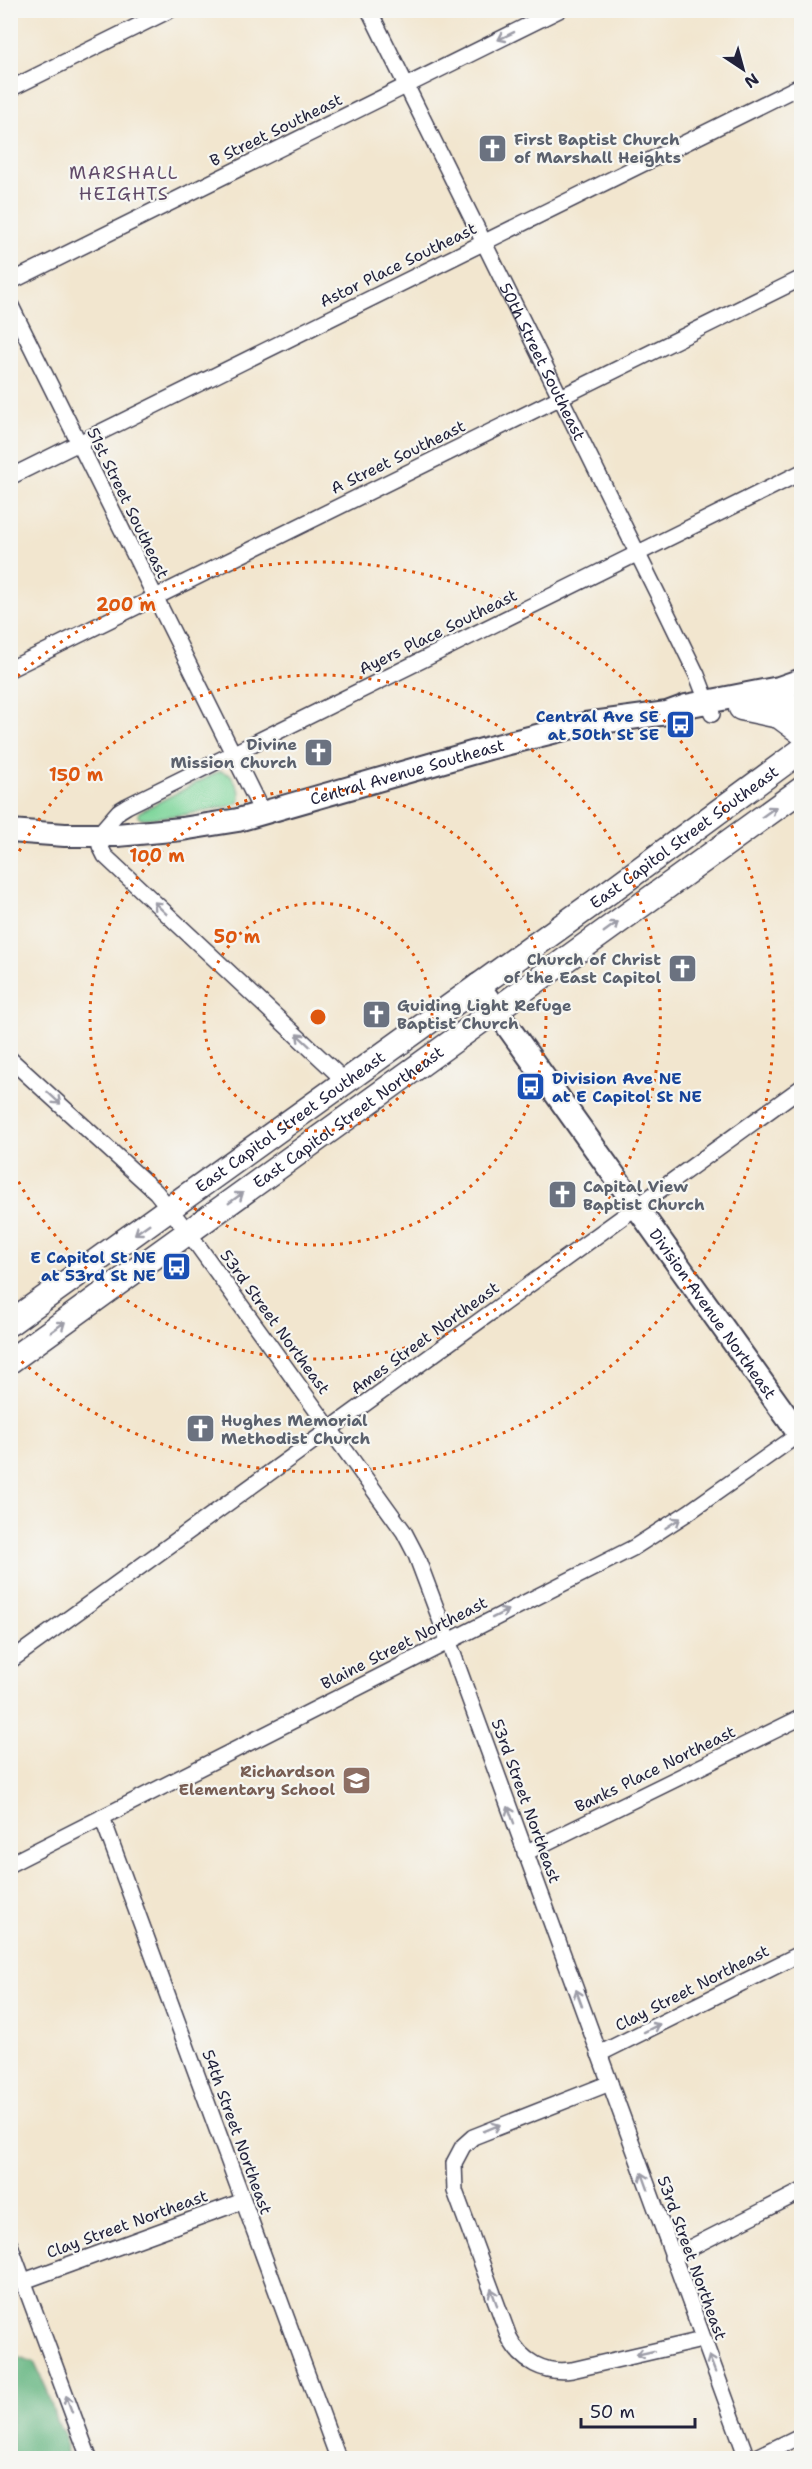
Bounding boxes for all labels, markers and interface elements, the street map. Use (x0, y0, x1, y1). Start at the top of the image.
one-way arrow (497, 31, 515, 43)
north arrow (713, 39, 773, 99)
text: N (740, 69, 763, 93)
street label: B Street Southeast (206, 89, 346, 171)
place label: First Baptist Church of Marshall Heights (514, 129, 681, 168)
church icon: First Baptist Church of Marshall Heights (477, 132, 509, 164)
district label: MARSHALL HEIGHTS (69, 161, 179, 206)
street label: Astor Place Southeast (316, 218, 480, 312)
street label: 50th Street Southeast (495, 279, 590, 444)
street label: A Street Southeast (327, 415, 469, 499)
street label: 51st Street Southeast (82, 424, 174, 582)
street label: Ayers Place Southeast (355, 585, 521, 679)
text: 200 m (96, 593, 157, 617)
place label: Central Ave SE at 50th St SE (536, 706, 659, 745)
bus stop icon: Central Ave SE at 50th St SE (664, 709, 696, 741)
place label: Divine Mission Church (170, 734, 297, 773)
street label: Central Avenue Southeast (308, 734, 506, 809)
church icon: Divine Mission Church (302, 737, 334, 769)
street label: East Capitol Street Southeast (585, 761, 782, 913)
text: 150 m (49, 763, 104, 787)
one-way arrow (760, 806, 776, 819)
text: 100 m (129, 844, 185, 868)
one-way arrow (152, 900, 167, 915)
one-way arrow (602, 921, 618, 933)
text: 50 m (214, 925, 261, 949)
place label: Church of Christ of the East Capitol (503, 949, 661, 988)
church icon: Church of Christ of the East Capitol (666, 952, 698, 984)
place label: Guiding Light Refuge Baptist Church (397, 995, 572, 1034)
church icon: Guiding Light Refuge Baptist Church (360, 998, 392, 1030)
centre of rings (308, 1007, 328, 1027)
one-way arrow (295, 1033, 310, 1047)
street label: East Capitol Street Northeast (249, 1041, 447, 1193)
street label: East Capitol Street Southeast (191, 1046, 389, 1197)
place label: Division Ave NE at E Capitol St NE (552, 1068, 702, 1107)
bus stop icon: Division Ave NE at E Capitol St NE (515, 1071, 547, 1103)
one-way arrow (46, 1091, 61, 1106)
place label: Capital View Baptist Church (583, 1176, 705, 1215)
church icon: Capital View Baptist Church (546, 1179, 578, 1211)
one-way arrow (227, 1192, 243, 1204)
one-way arrow (134, 1223, 150, 1235)
street label: Division Avenue Northeast (645, 1224, 781, 1403)
street label: 53rd Street Northeast (216, 1246, 334, 1398)
place label: E Capitol St NE at 53rd St NE (30, 1247, 156, 1286)
bus stop icon: E Capitol St NE at 53rd St NE (161, 1250, 193, 1282)
street label: Ames Street Northeast (347, 1277, 503, 1399)
one-way arrow (49, 1320, 65, 1333)
place label: Hughes Memorial Methodist Church (221, 1410, 370, 1449)
church icon: Hughes Memorial Methodist Church (184, 1413, 216, 1445)
one-way arrow (664, 1517, 680, 1529)
street label: Blaine Street Northeast (317, 1592, 491, 1694)
one-way arrow (491, 1608, 509, 1620)
street label: 53rd Street Northeast (486, 1716, 566, 1886)
street label: Banks Place Northeast (571, 1721, 739, 1817)
place label: Richardson Elementary School (179, 1761, 335, 1800)
school or university icon: Richardson Elementary School (340, 1764, 372, 1796)
one-way arrow (505, 1806, 516, 1825)
street label: Clay Street Northeast (612, 1940, 772, 2036)
one-way arrow (572, 1989, 583, 2008)
one-way arrow (642, 2022, 660, 2033)
street label: 54th Street Northeast (197, 2047, 277, 2217)
one-way arrow (482, 2122, 501, 2133)
one-way arrow (639, 2172, 650, 2191)
street label: 53rd Street Northeast (652, 2173, 732, 2343)
street label: Clay Street Northeast (44, 2185, 210, 2263)
one-way arrow (487, 2288, 498, 2307)
one-way arrow (636, 2348, 655, 2360)
one-way arrow (706, 2356, 717, 2374)
scale bar (581, 2391, 695, 2429)
one-way arrow (63, 2395, 74, 2413)
text: 50 m (590, 2400, 635, 2424)

